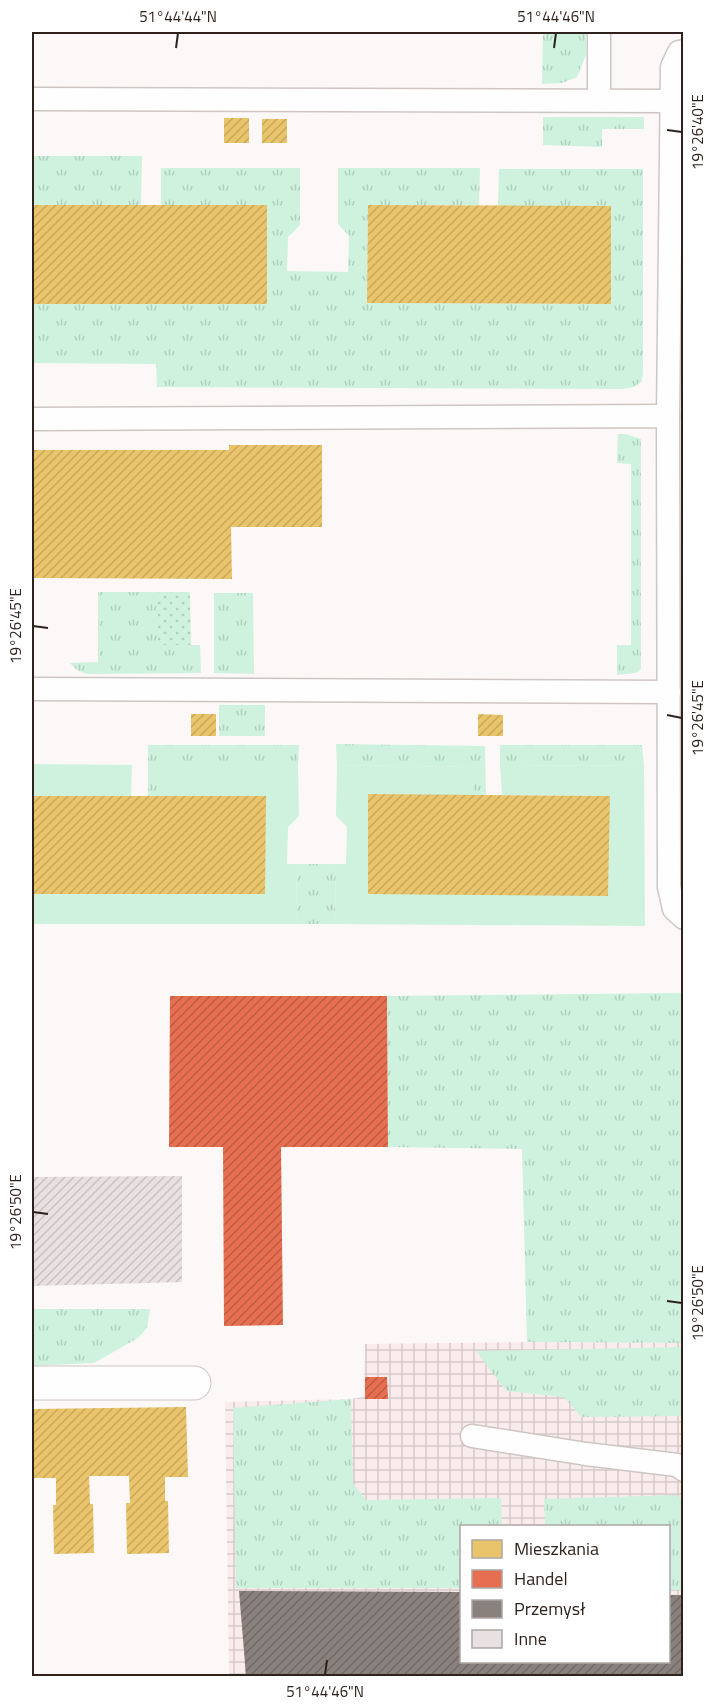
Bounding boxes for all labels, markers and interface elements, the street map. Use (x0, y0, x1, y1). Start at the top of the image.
text: 51°44'44"N (139, 5, 217, 28)
text: 51°44'46"N (517, 5, 595, 28)
text: 19°26'40"E (686, 94, 709, 170)
text: 19°26'45"E (4, 588, 27, 664)
text: 19°26'45"E (686, 680, 709, 756)
text: 19°26'50"E (4, 1174, 27, 1250)
text: 19°26'50"E (686, 1265, 709, 1341)
legend (460, 1525, 670, 1663)
text: Mieszkania (514, 1535, 599, 1562)
text: Handel (514, 1565, 568, 1592)
text: Przemysł (514, 1595, 586, 1622)
text: Inne (514, 1625, 547, 1652)
text: 51°44'46"N (286, 1680, 364, 1703)

